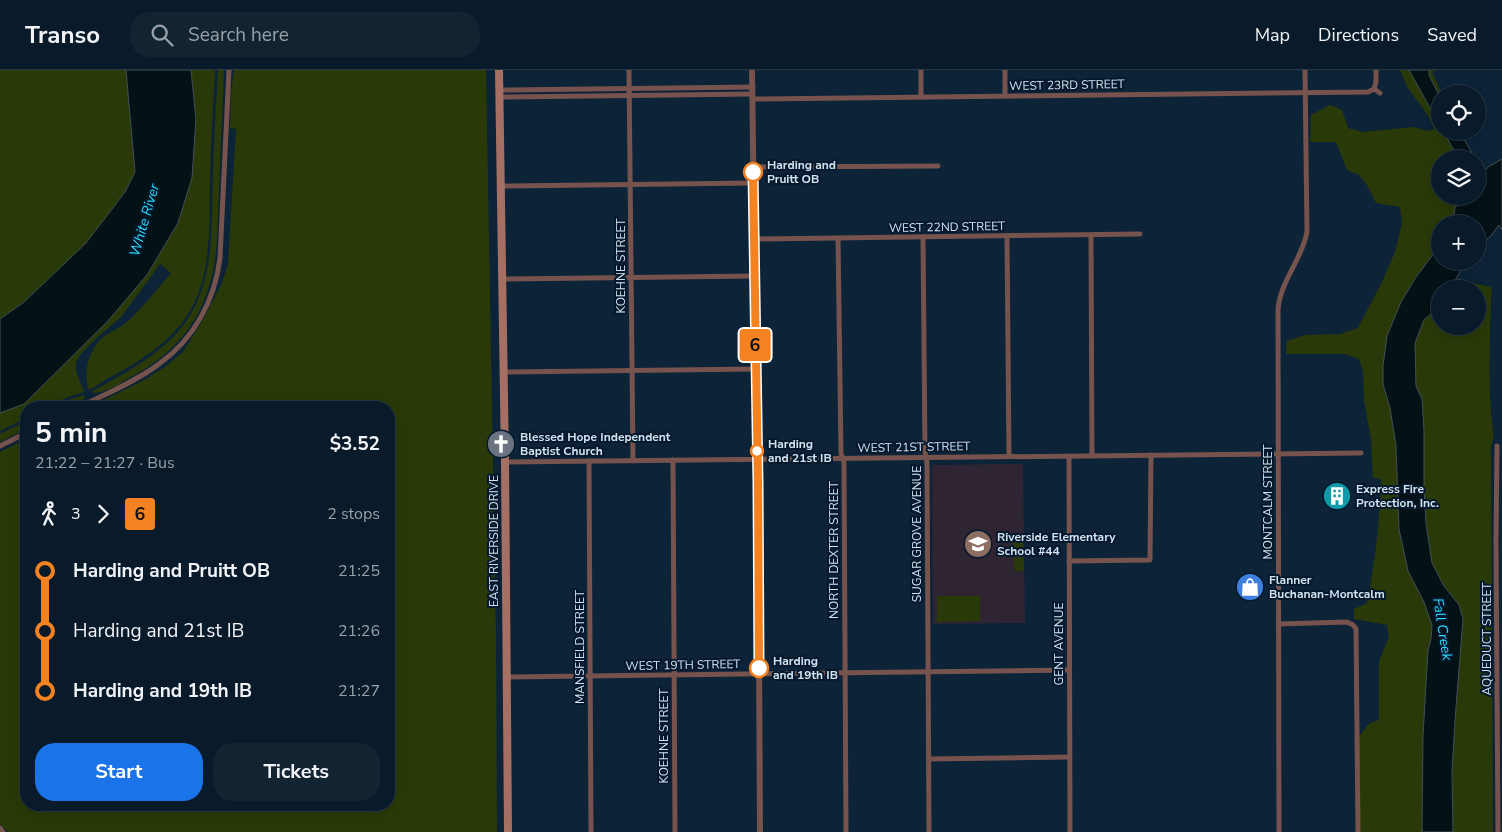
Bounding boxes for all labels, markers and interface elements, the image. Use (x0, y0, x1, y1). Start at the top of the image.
search box (130, 12, 480, 57)
text: Transo (25, 19, 100, 51)
icon: search (148, 21, 176, 49)
text: Search here (188, 22, 289, 48)
text: Map (1255, 23, 1290, 47)
text: Directions (1318, 23, 1399, 47)
text: Saved (1427, 23, 1477, 47)
street label: WEST 23RD STREET (1009, 76, 1126, 94)
map controls (1431, 85, 1486, 335)
button: locate (1431, 85, 1486, 140)
button: layers (1431, 150, 1486, 205)
place label: Harding and Pruitt OB (767, 157, 836, 187)
marker: Harding and Pruitt OB (743, 162, 763, 182)
water label: White River (125, 181, 164, 259)
button: + (1431, 215, 1486, 270)
street label: KOEHNE STREET (613, 218, 629, 313)
street label: WEST 22ND STREET (889, 218, 1006, 236)
button: − (1431, 280, 1486, 335)
line badge: 6 (739, 329, 771, 361)
text: 6 (750, 333, 760, 357)
text: 5 min (35, 414, 107, 452)
church icon: Blessed Hope Independent Baptist Church (486, 429, 516, 459)
place label: Blessed Hope Independent Baptist Church (520, 429, 671, 459)
text: $3.52 (330, 431, 380, 457)
place label: Harding and 21st IB (768, 436, 832, 466)
street label: WEST 21ST STREET (857, 438, 971, 456)
marker: Harding and 21st IB (750, 444, 764, 458)
street label: MONTCALM STREET (1260, 444, 1276, 560)
text: 21:22 – 21:27 · Bus (35, 452, 175, 474)
street label: SUGAR GROVE AVENUE (909, 466, 925, 602)
street label: EAST RIVERSIDE DRIVE (486, 475, 502, 607)
street label: NORTH DEXTER STREET (826, 480, 842, 619)
building icon: Express Fire Protection, Inc. (1322, 481, 1352, 511)
place label: Express Fire Protection, Inc. (1356, 481, 1439, 511)
icon: walk (35, 500, 63, 528)
icon: forward (89, 500, 117, 528)
text: 6 (135, 502, 145, 526)
text: 3 (71, 503, 81, 525)
text: 2 stops (327, 503, 380, 525)
school or university icon: Riverside Elementary School #44 (963, 529, 993, 559)
place label: Riverside Elementary School #44 (997, 529, 1116, 559)
text: Harding and Pruitt OB (73, 558, 270, 584)
text: 21:25 (338, 560, 380, 582)
shop icon: Flanner Buchanan-Montcalm (1235, 572, 1265, 602)
place label: Flanner Buchanan-Montcalm (1269, 572, 1385, 602)
street label: AQUEDUCT STREET (1479, 582, 1495, 695)
street label: MANSFIELD STREET (572, 589, 588, 704)
water label: Fall Creek (1428, 597, 1457, 663)
street label: GENT AVENUE (1051, 603, 1067, 685)
text: Harding and 21st IB (73, 618, 244, 644)
text: 21:26 (338, 620, 380, 642)
place label: Harding and 19th IB (773, 653, 838, 683)
street label: WEST 19TH STREET (625, 656, 741, 674)
marker: Harding and 19th IB (749, 658, 769, 678)
text: Harding and 19th IB (73, 678, 252, 704)
text: 21:27 (338, 680, 380, 702)
street label: KOEHNE STREET (656, 688, 672, 783)
button: Start (35, 743, 203, 801)
button: Tickets (213, 743, 380, 801)

